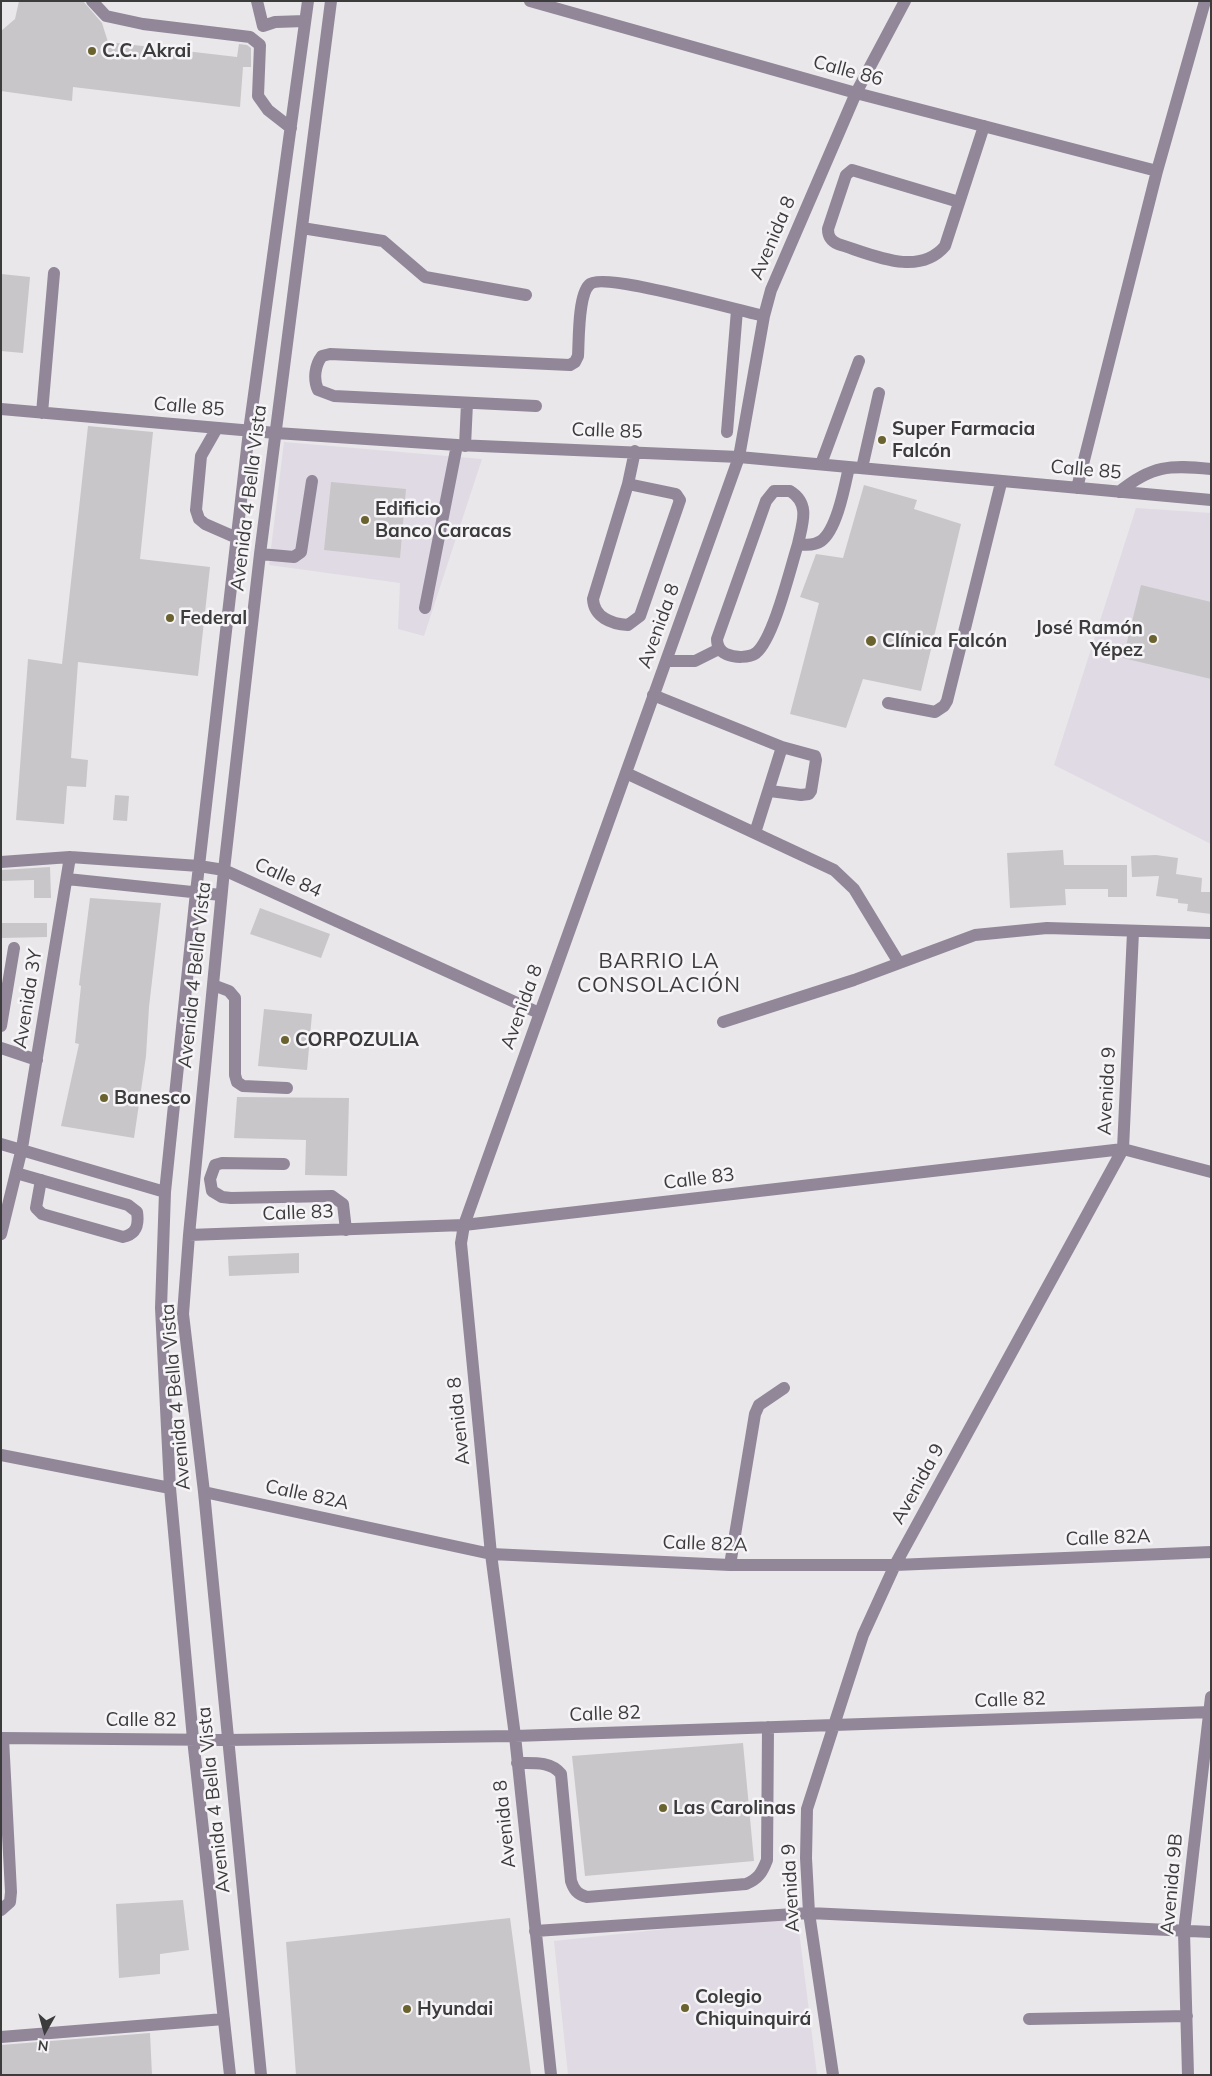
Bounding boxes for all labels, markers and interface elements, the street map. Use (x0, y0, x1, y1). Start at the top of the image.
place label: C.C. Akrai (102, 40, 191, 62)
marker: C.C. Akrai (86, 45, 98, 57)
street label: Calle 86 (811, 51, 885, 91)
street label: Avenida 8 (745, 193, 801, 283)
street label: Calle 85 (153, 393, 225, 421)
street label: Avenida 4 Bella Vista (226, 404, 272, 592)
street label: Calle 85 (571, 418, 643, 444)
place label: Super Farmacia Falcón (892, 418, 1035, 462)
marker: Super Farmacia Falcón (876, 434, 888, 446)
street label: Calle 85 (1050, 456, 1122, 484)
place label: Edificio Banco Caracas (375, 498, 512, 542)
marker: Edificio Banco Caracas (359, 514, 371, 526)
street label: Avenida 8 (633, 580, 685, 672)
place label: Federal (180, 607, 247, 629)
marker: Federal (164, 612, 176, 624)
place label: José Ramón Yépez (1035, 617, 1143, 661)
place label: Clínica Falcón (882, 630, 1007, 652)
marker: José Ramón Yépez (1147, 633, 1159, 645)
marker: Clínica Falcón (864, 634, 878, 648)
street label: Calle 84 (251, 853, 325, 903)
street label: Avenida 4 Bella Vista (174, 881, 216, 1069)
street label: Avenida 3Y (9, 948, 47, 1050)
district label: BARRIO LA CONSOLACIÓN (576, 949, 742, 999)
street label: Avenida 8 (496, 961, 548, 1053)
place label: CORPOZULIA (295, 1029, 419, 1051)
marker: CORPOZULIA (279, 1034, 291, 1046)
street label: Avenida 9 (1093, 1046, 1121, 1136)
place label: Banesco (114, 1087, 191, 1109)
marker: Banesco (98, 1092, 110, 1104)
street label: Calle 83 (662, 1163, 736, 1195)
street label: Calle 83 (262, 1200, 334, 1226)
street label: Avenida 4 Bella Vista (156, 1303, 196, 1491)
street label: Avenida 8 (443, 1376, 475, 1466)
street label: Avenida 9 (887, 1440, 949, 1528)
street label: Calle 82A (263, 1475, 351, 1515)
street label: Calle 82A (1065, 1525, 1151, 1551)
street label: Calle 82A (662, 1531, 748, 1557)
street label: Calle 82 (974, 1687, 1046, 1713)
street label: Calle 82 (569, 1701, 641, 1727)
street label: Avenida 4 Bella Vista (193, 1706, 235, 1894)
street label: Calle 82 (105, 1709, 177, 1731)
street label: Avenida 8 (489, 1779, 521, 1869)
place label: Las Carolinas (673, 1797, 796, 1819)
marker: Las Carolinas (657, 1802, 669, 1814)
street label: Avenida 9B (1156, 1832, 1188, 1936)
street label: Avenida 9 (777, 1843, 805, 1933)
place label: Colegio Chiquinquirá (695, 1986, 811, 2030)
place label: Hyundai (417, 1998, 493, 2020)
marker: Colegio Chiquinquirá (679, 2002, 691, 2014)
marker: Hyundai (401, 2003, 413, 2015)
north arrow (20, 2006, 70, 2056)
text: N (37, 2036, 50, 2055)

